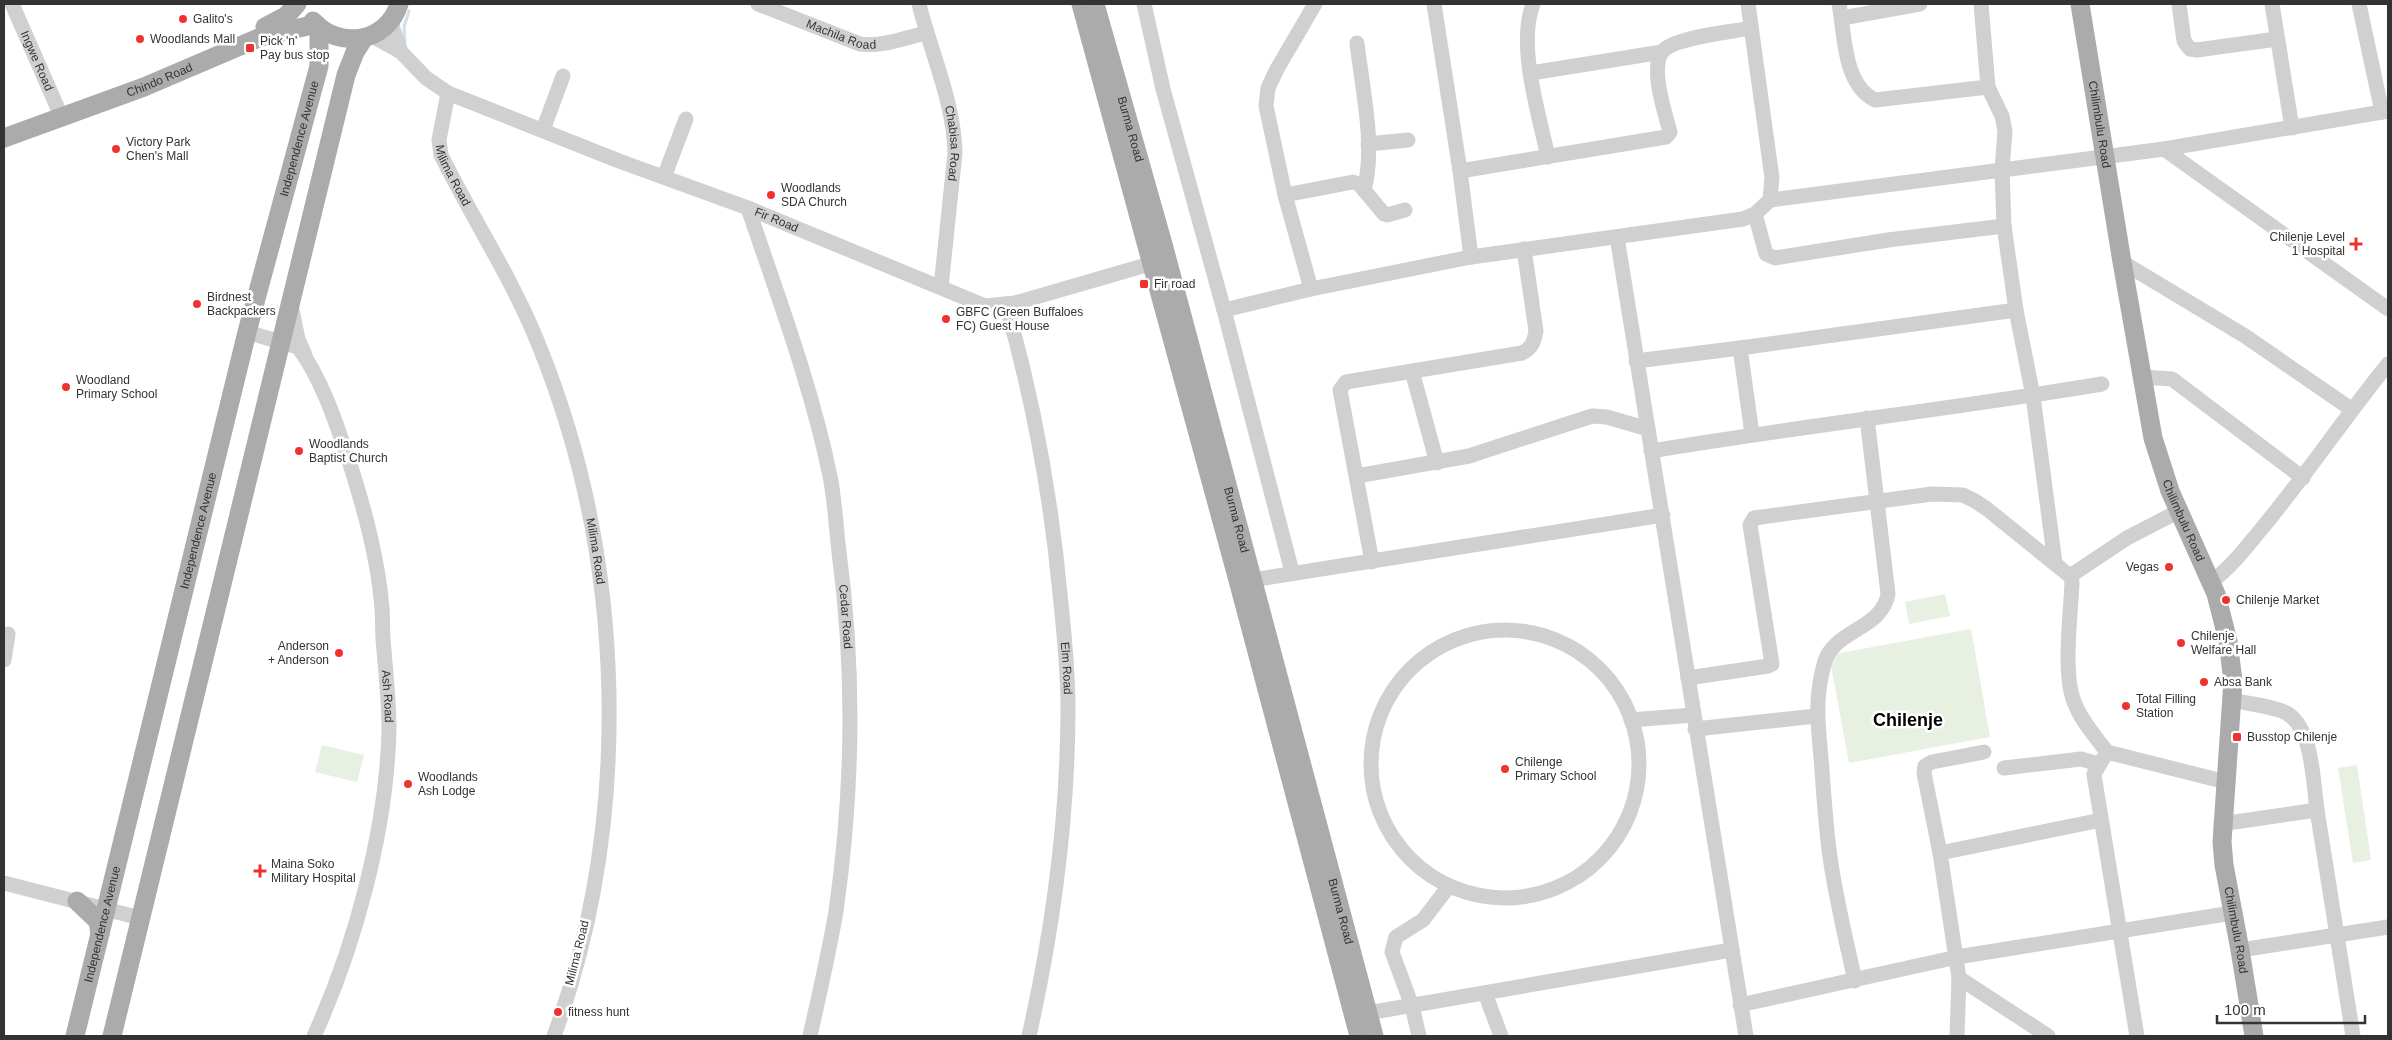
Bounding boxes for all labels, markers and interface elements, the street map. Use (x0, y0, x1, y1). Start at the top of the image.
place label: Galito's (193, 12, 233, 26)
marker: Galito's (177, 13, 189, 25)
street label: Machila Road (804, 17, 876, 52)
street label: Ingwe Road (18, 29, 56, 93)
place label: Woodlands Mall (150, 32, 235, 46)
marker: Woodlands Mall (134, 33, 146, 45)
place label: Pick 'n' Pay bus stop (260, 34, 330, 62)
marker: Pick 'n' Pay bus stop (244, 42, 256, 54)
street label: Chindo Road (125, 60, 195, 100)
street label: Independence Avenue (277, 79, 322, 198)
street label: Chilimbulu Road (2086, 80, 2114, 169)
street label: Burma Road (1115, 95, 1146, 163)
street label: Chabisa Road (942, 104, 962, 182)
place label: Victory Park Chen's Mall (126, 135, 191, 163)
marker: Victory Park Chen's Mall (110, 143, 122, 155)
street label: Milima Road (433, 144, 473, 208)
place label: Woodlands SDA Church (781, 181, 847, 209)
marker: Woodlands SDA Church (765, 189, 777, 201)
street label: Fir Road (753, 205, 800, 235)
place label: Chilenje Level 1 Hospital (2270, 230, 2345, 258)
marker: Chilenje Level 1 Hospital (2349, 237, 2363, 251)
place label: Fir road (1154, 277, 1195, 291)
marker: Fir road (1138, 278, 1150, 290)
place label: Birdnest Backpackers (207, 290, 276, 318)
marker: Birdnest Backpackers (191, 298, 203, 310)
place label: GBFC (Green Buffaloes FC) Guest House (956, 305, 1083, 333)
marker: GBFC (Green Buffaloes FC) Guest House (940, 313, 952, 325)
place label: Woodland Primary School (76, 373, 157, 401)
marker: Woodland Primary School (60, 381, 72, 393)
place label: Woodlands Baptist Church (309, 437, 388, 465)
marker: Woodlands Baptist Church (293, 445, 305, 457)
street label: Independence Avenue (177, 471, 219, 591)
street label: Chilimbulu Road (2160, 478, 2208, 564)
street label: Burma Road (1221, 486, 1252, 554)
street label: Milima Road (583, 517, 608, 585)
place label: Vegas (2126, 560, 2159, 574)
marker: Vegas (2163, 561, 2175, 573)
street label: Cedar Road (836, 584, 855, 649)
place label: Chilenje Market (2236, 593, 2320, 607)
marker: Chilenje Market (2220, 594, 2232, 606)
place label: Chilenje Welfare Hall (2191, 629, 2256, 657)
marker: Chilenje Welfare Hall (2175, 637, 2187, 649)
place label: Anderson + Anderson (268, 639, 329, 667)
street label: Elm Road (1058, 641, 1075, 695)
marker: Anderson + Anderson (333, 647, 345, 659)
street label: Ash Road (379, 669, 396, 723)
place label: Absa Bank (2214, 675, 2273, 689)
marker: Absa Bank (2198, 676, 2210, 688)
place label: Total Filling Station (2136, 692, 2196, 720)
marker: Total Filling Station (2120, 700, 2132, 712)
district label: Chilenje (1873, 710, 1943, 730)
place label: Busstop Chilenje (2247, 730, 2337, 744)
marker: Busstop Chilenje (2231, 731, 2243, 743)
place label: Chilenge Primary School (1515, 755, 1596, 783)
marker: Chilenge Primary School (1499, 763, 1511, 775)
place label: Woodlands Ash Lodge (418, 770, 478, 798)
marker: Woodlands Ash Lodge (402, 778, 414, 790)
place label: Maina Soko Military Hospital (271, 857, 356, 885)
street label: Independence Avenue (81, 864, 123, 984)
marker: Maina Soko Military Hospital (253, 864, 267, 878)
street label: Burma Road (1325, 877, 1356, 946)
street label: Chilimbulu Road (2221, 885, 2251, 975)
street label: Milima Road (562, 919, 592, 987)
scale bar (2217, 992, 2364, 1024)
text: 100 m (2224, 1001, 2266, 1018)
place label: fitness hunt (568, 1005, 630, 1019)
marker: fitness hunt (552, 1006, 564, 1018)

